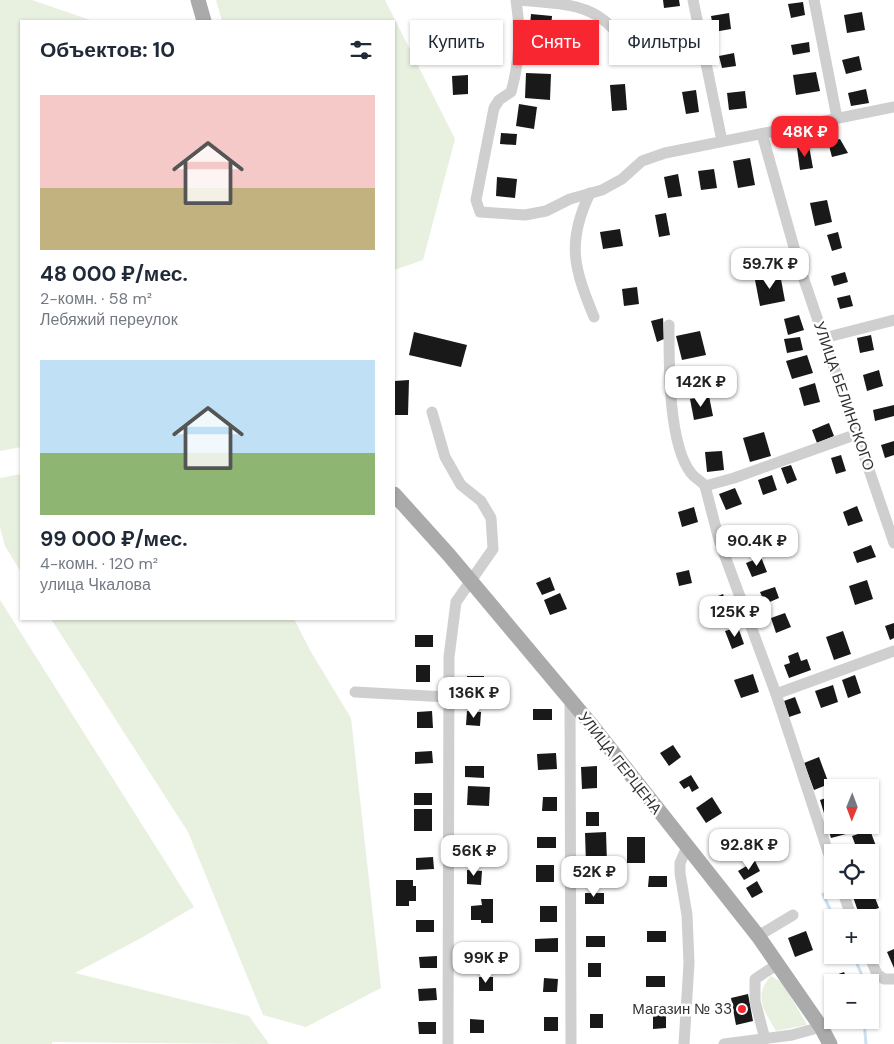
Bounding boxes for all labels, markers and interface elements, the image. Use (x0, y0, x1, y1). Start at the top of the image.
chip: Купить (410, 20, 503, 65)
chip: Снять (513, 20, 599, 65)
chip: Фильтры (609, 20, 719, 65)
text: Объектов: 10 (40, 36, 175, 64)
icon: filters (347, 36, 375, 64)
pin: 48K ₽ (770, 116, 840, 158)
text: 48K ₽ (782, 121, 828, 142)
icon: home (163, 128, 253, 218)
pin: 59.7K ₽ (724, 248, 816, 290)
text: 59.7K ₽ (742, 253, 798, 274)
text: 48 000 ₽/мес. (40, 260, 188, 288)
text: 2-комн. · 58 m² (40, 288, 152, 309)
text: Лебяжий переулок (40, 309, 178, 330)
street label: УЛИЦА БЕЛИНСКОГО (809, 319, 879, 473)
pin: 142K ₽ (660, 366, 742, 408)
text: 142K ₽ (676, 371, 726, 392)
icon: home (163, 393, 253, 483)
pin: 90.4K ₽ (711, 524, 803, 567)
text: 99 000 ₽/мес. (40, 525, 188, 553)
text: 90.4K ₽ (727, 530, 787, 551)
text: 4-комн. · 120 m² (40, 553, 158, 574)
text: улица Чкалова (40, 574, 151, 595)
pin: 125K ₽ (694, 596, 776, 638)
text: 125K ₽ (710, 601, 760, 622)
pin: 136K ₽ (433, 676, 515, 719)
text: 136K ₽ (449, 682, 499, 703)
street label: УЛИЦА ГЕРЦЕНА (574, 708, 666, 818)
north arrow (824, 779, 879, 834)
map controls (824, 779, 879, 1029)
pin: 92.8K ₽ (703, 828, 795, 871)
pin: 56K ₽ (439, 834, 509, 877)
text: 92.8K ₽ (720, 834, 778, 855)
text: 56K ₽ (452, 840, 496, 861)
button: locate (824, 844, 879, 899)
pin: 52K ₽ (559, 856, 629, 898)
text: 52K ₽ (572, 861, 616, 882)
button: + (824, 909, 879, 964)
pin: 99K ₽ (451, 942, 521, 984)
text: 99K ₽ (464, 947, 509, 968)
button: − (824, 974, 879, 1029)
place label: Магазин № 33 (632, 999, 732, 1019)
marker: Магазин № 33 (736, 1003, 748, 1015)

